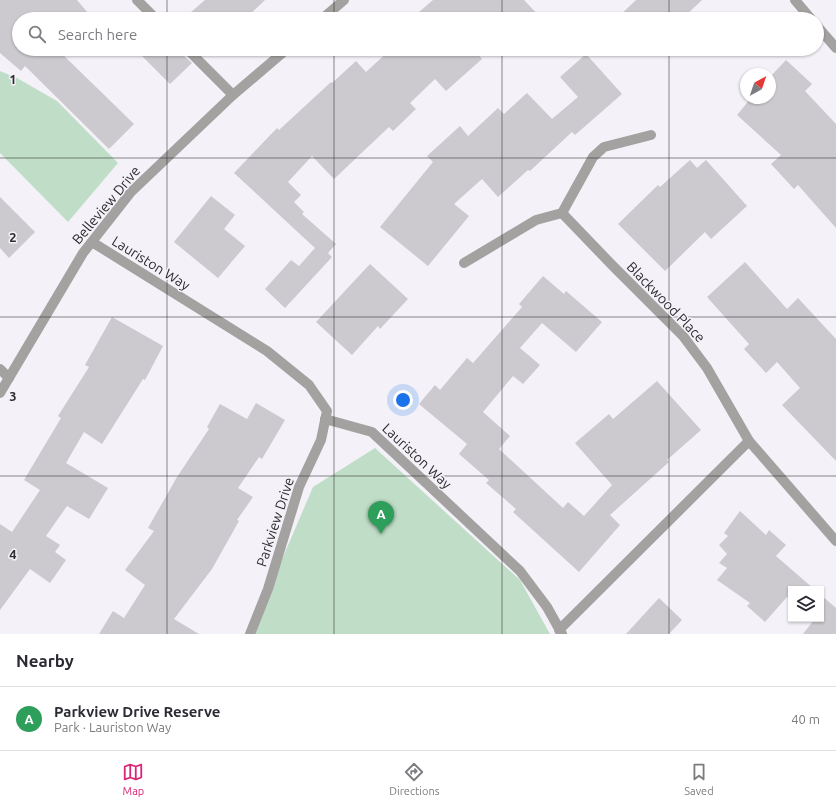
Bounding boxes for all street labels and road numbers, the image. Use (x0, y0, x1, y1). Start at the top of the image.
street label: Belleview Drive (69, 163, 143, 247)
street label: Lauriston Way (109, 233, 193, 293)
street label: Blackwood Place (624, 259, 708, 345)
street label: Lauriston Way (379, 420, 455, 492)
street label: Parkview Drive (253, 475, 297, 569)

